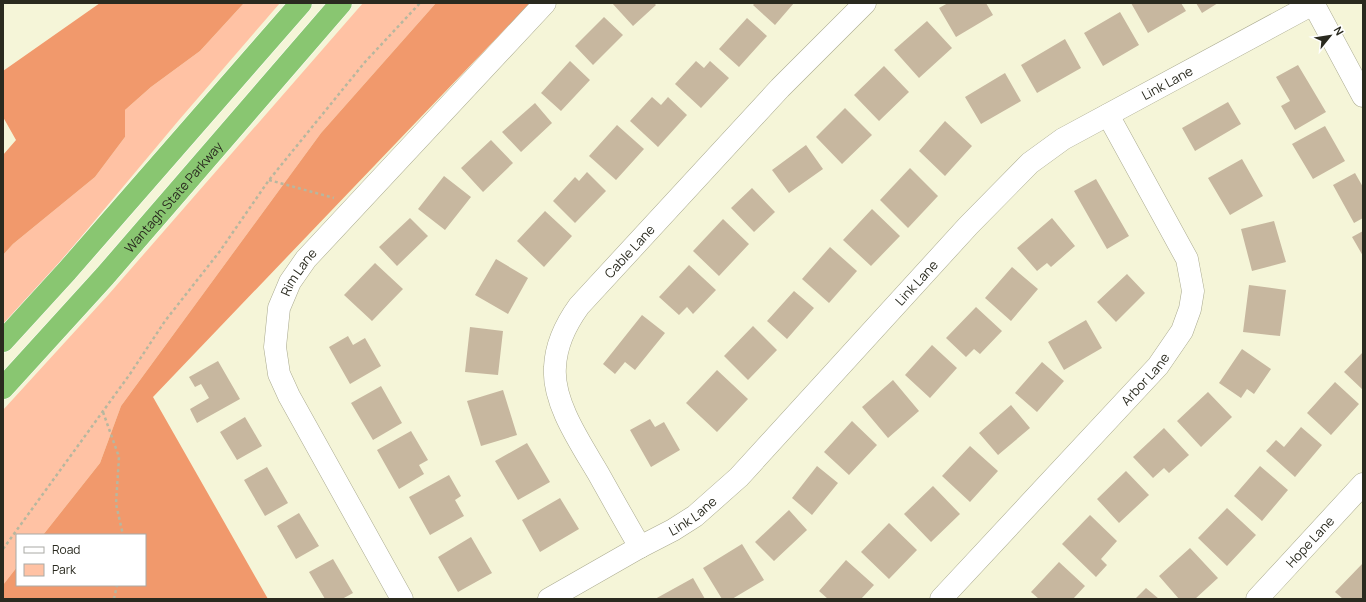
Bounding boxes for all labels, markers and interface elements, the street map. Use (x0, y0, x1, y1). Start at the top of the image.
north arrow (1310, 16, 1350, 56)
text: N (1331, 24, 1348, 38)
street label: Link Lane (1138, 61, 1196, 104)
street label: Wantagh State Parkway (120, 137, 227, 257)
street label: Cable Lane (600, 220, 659, 282)
street label: Rim Lane (276, 244, 321, 299)
street label: Link Lane (891, 256, 942, 309)
street label: Arbor Lane (1117, 349, 1174, 409)
street label: Link Lane (666, 492, 721, 540)
street label: Hope Lane (1282, 512, 1338, 571)
legend (16, 534, 146, 586)
text: Road (52, 541, 80, 558)
text: Park (52, 561, 77, 578)

